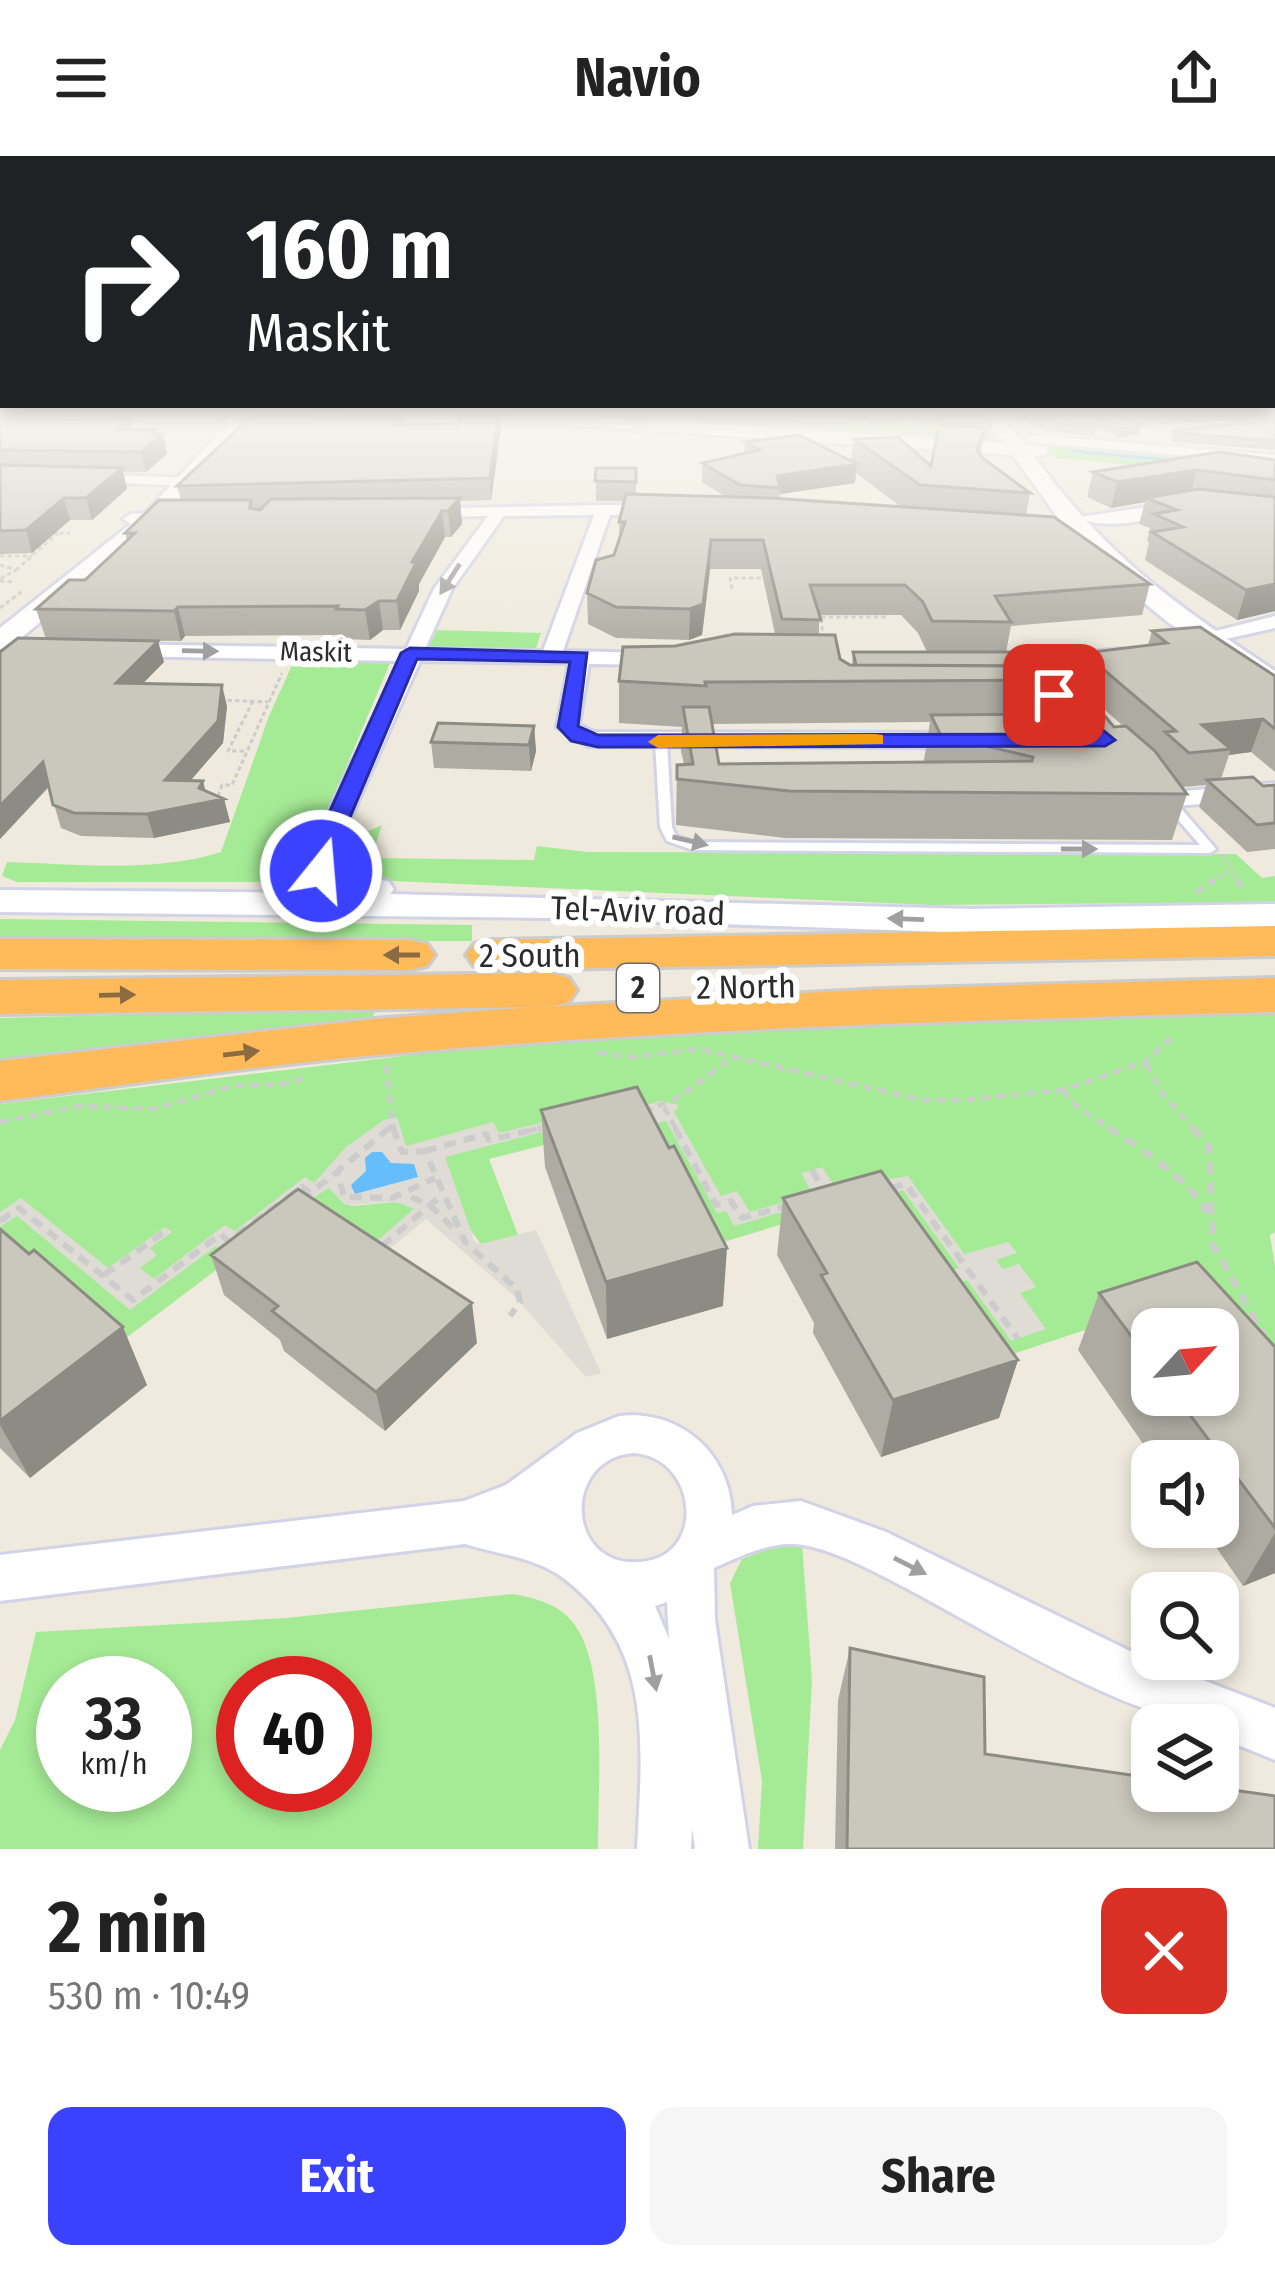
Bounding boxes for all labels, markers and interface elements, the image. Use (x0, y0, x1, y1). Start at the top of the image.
icon: menu (48, 45, 114, 111)
icon: share (1161, 45, 1227, 111)
text: Navio (574, 46, 701, 110)
text: 160 m (246, 199, 453, 300)
icon: right (48, 204, 204, 360)
text: Maskit (246, 301, 390, 365)
one-way arrow (440, 563, 462, 595)
street label: Maskit (280, 635, 352, 669)
one-way arrow (182, 641, 220, 661)
pin (1003, 644, 1105, 746)
icon: arrive (1021, 662, 1087, 728)
position arrow (258, 808, 384, 934)
one-way arrow (672, 833, 709, 852)
one-way arrow (1061, 839, 1099, 859)
street label: Tel-Aviv road (550, 888, 726, 934)
one-way arrow (886, 909, 924, 928)
street label: 2 South (479, 936, 581, 976)
one-way arrow (382, 945, 420, 965)
road number: 2 (617, 964, 659, 1012)
street label: 2 North (696, 966, 796, 1008)
one-way arrow (99, 985, 137, 1005)
one-way arrow (223, 1044, 261, 1063)
north arrow (1131, 1308, 1239, 1416)
map controls (1131, 1308, 1239, 1812)
button: sound (1131, 1440, 1239, 1548)
one-way arrow (892, 1555, 927, 1576)
button: search (1131, 1572, 1239, 1680)
one-way arrow (644, 1655, 663, 1693)
speed limit sign: 40 (216, 1656, 372, 1812)
text: 33 (86, 1683, 142, 1755)
button: layers (1131, 1704, 1239, 1812)
text: km/h (81, 1746, 147, 1782)
text: 2 min (48, 1885, 208, 1971)
button: close (1101, 1888, 1227, 2014)
text: 530 m · 10:49 (48, 1973, 250, 2019)
button: Exit (48, 2107, 626, 2245)
button: Share (650, 2107, 1227, 2245)

